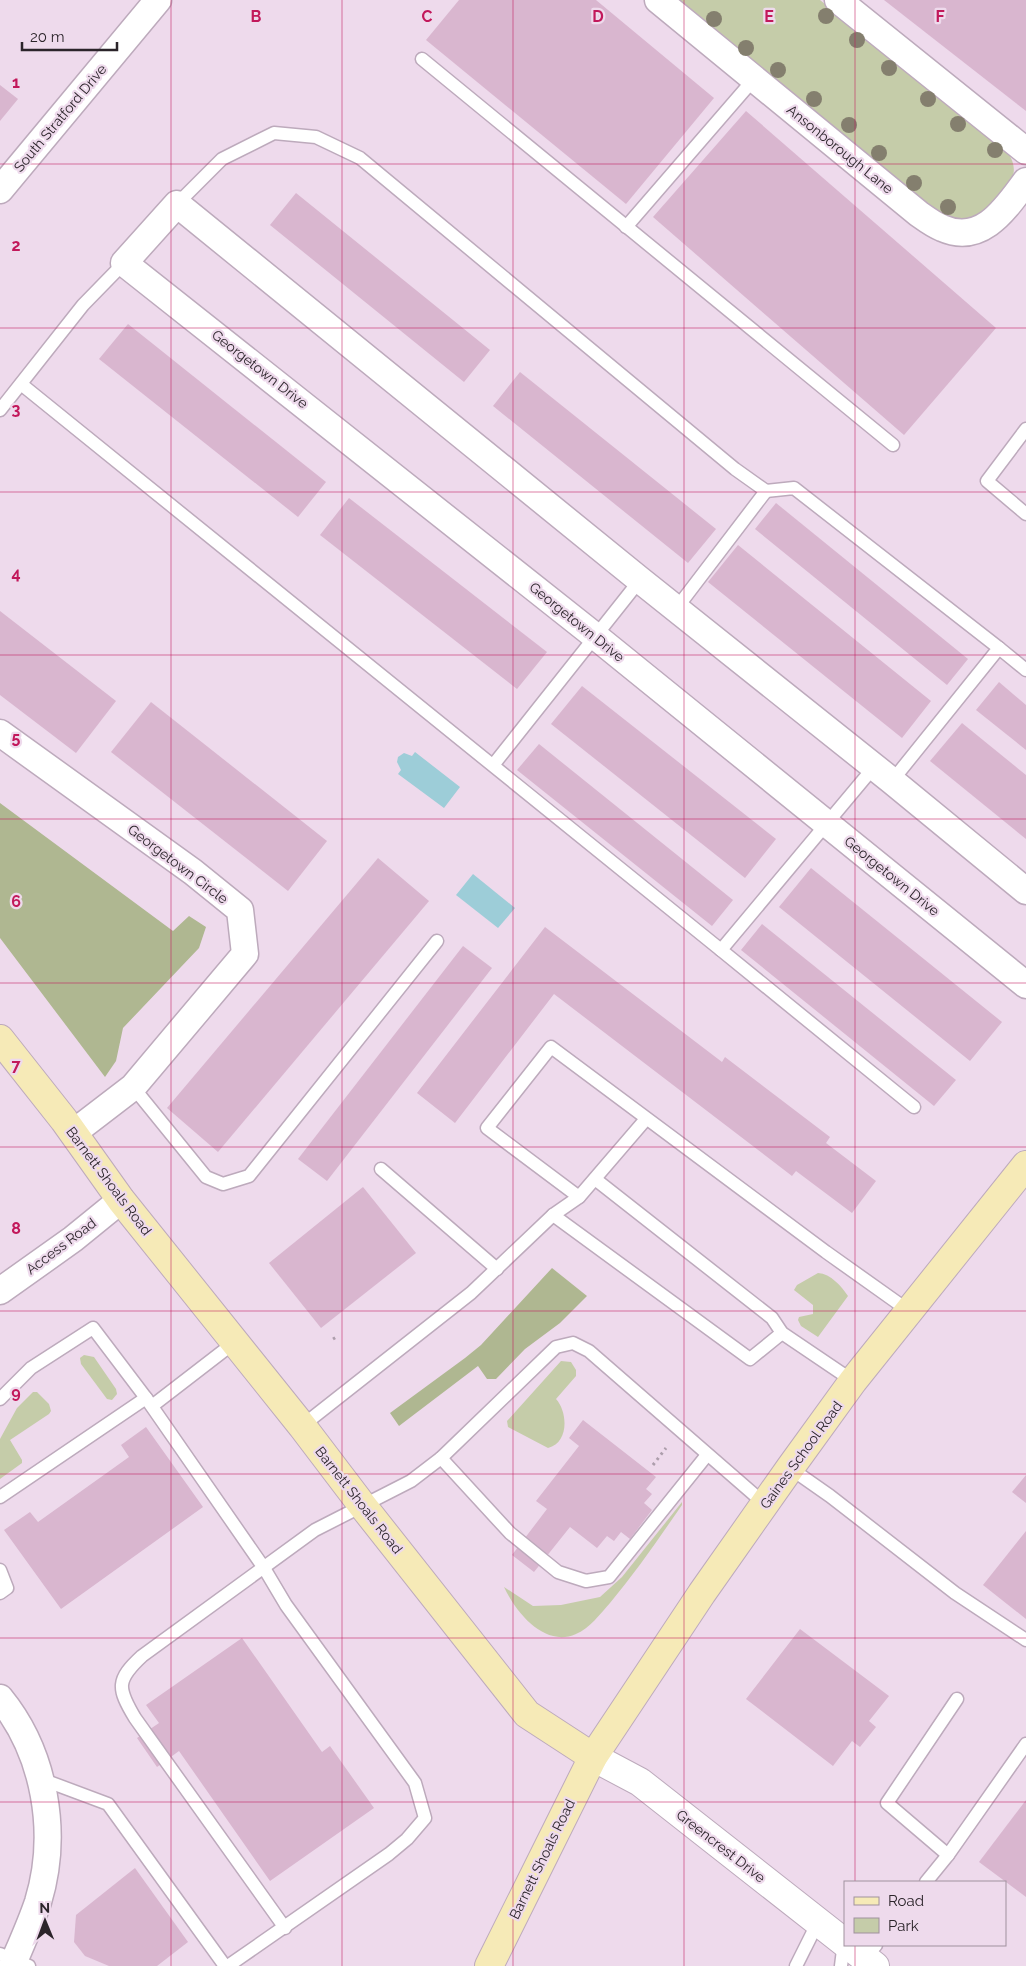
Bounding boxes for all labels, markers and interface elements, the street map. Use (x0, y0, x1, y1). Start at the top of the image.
text: B (251, 7, 262, 26)
text: C (422, 7, 433, 26)
text: D (592, 7, 604, 26)
text: E (764, 7, 774, 26)
text: F (935, 7, 945, 26)
scale bar (22, 20, 118, 52)
text: 20 m (30, 28, 65, 46)
street label: South Stratford Drive (11, 61, 109, 175)
text: 1 (12, 73, 20, 92)
street label: Ansonborough Lane (784, 101, 896, 197)
text: 2 (11, 236, 21, 255)
street label: Georgetown Drive (209, 327, 311, 411)
text: 3 (12, 400, 21, 419)
text: 4 (11, 564, 21, 583)
street label: Georgetown Drive (526, 579, 628, 665)
text: 5 (12, 728, 21, 747)
street label: Georgetown Circle (125, 821, 231, 907)
street label: Georgetown Drive (841, 833, 943, 919)
text: 6 (11, 892, 21, 911)
text: 7 (12, 1056, 21, 1075)
street label: Barnett Shoals Road (63, 1124, 155, 1238)
street label: Access Road (23, 1215, 99, 1277)
text: 8 (11, 1219, 21, 1238)
text: 9 (11, 1383, 21, 1402)
street label: Gaines School Road (757, 1398, 845, 1512)
street label: Barnett Shoals Road (312, 1443, 406, 1557)
street label: Barnett Shoals Road (506, 1796, 578, 1922)
street label: Greencrest Drive (673, 1806, 769, 1886)
legend (844, 1881, 1006, 1946)
text: Road (888, 1892, 924, 1910)
north arrow (20, 1896, 70, 1946)
text: N (39, 1900, 50, 1916)
text: Park (888, 1917, 919, 1935)

